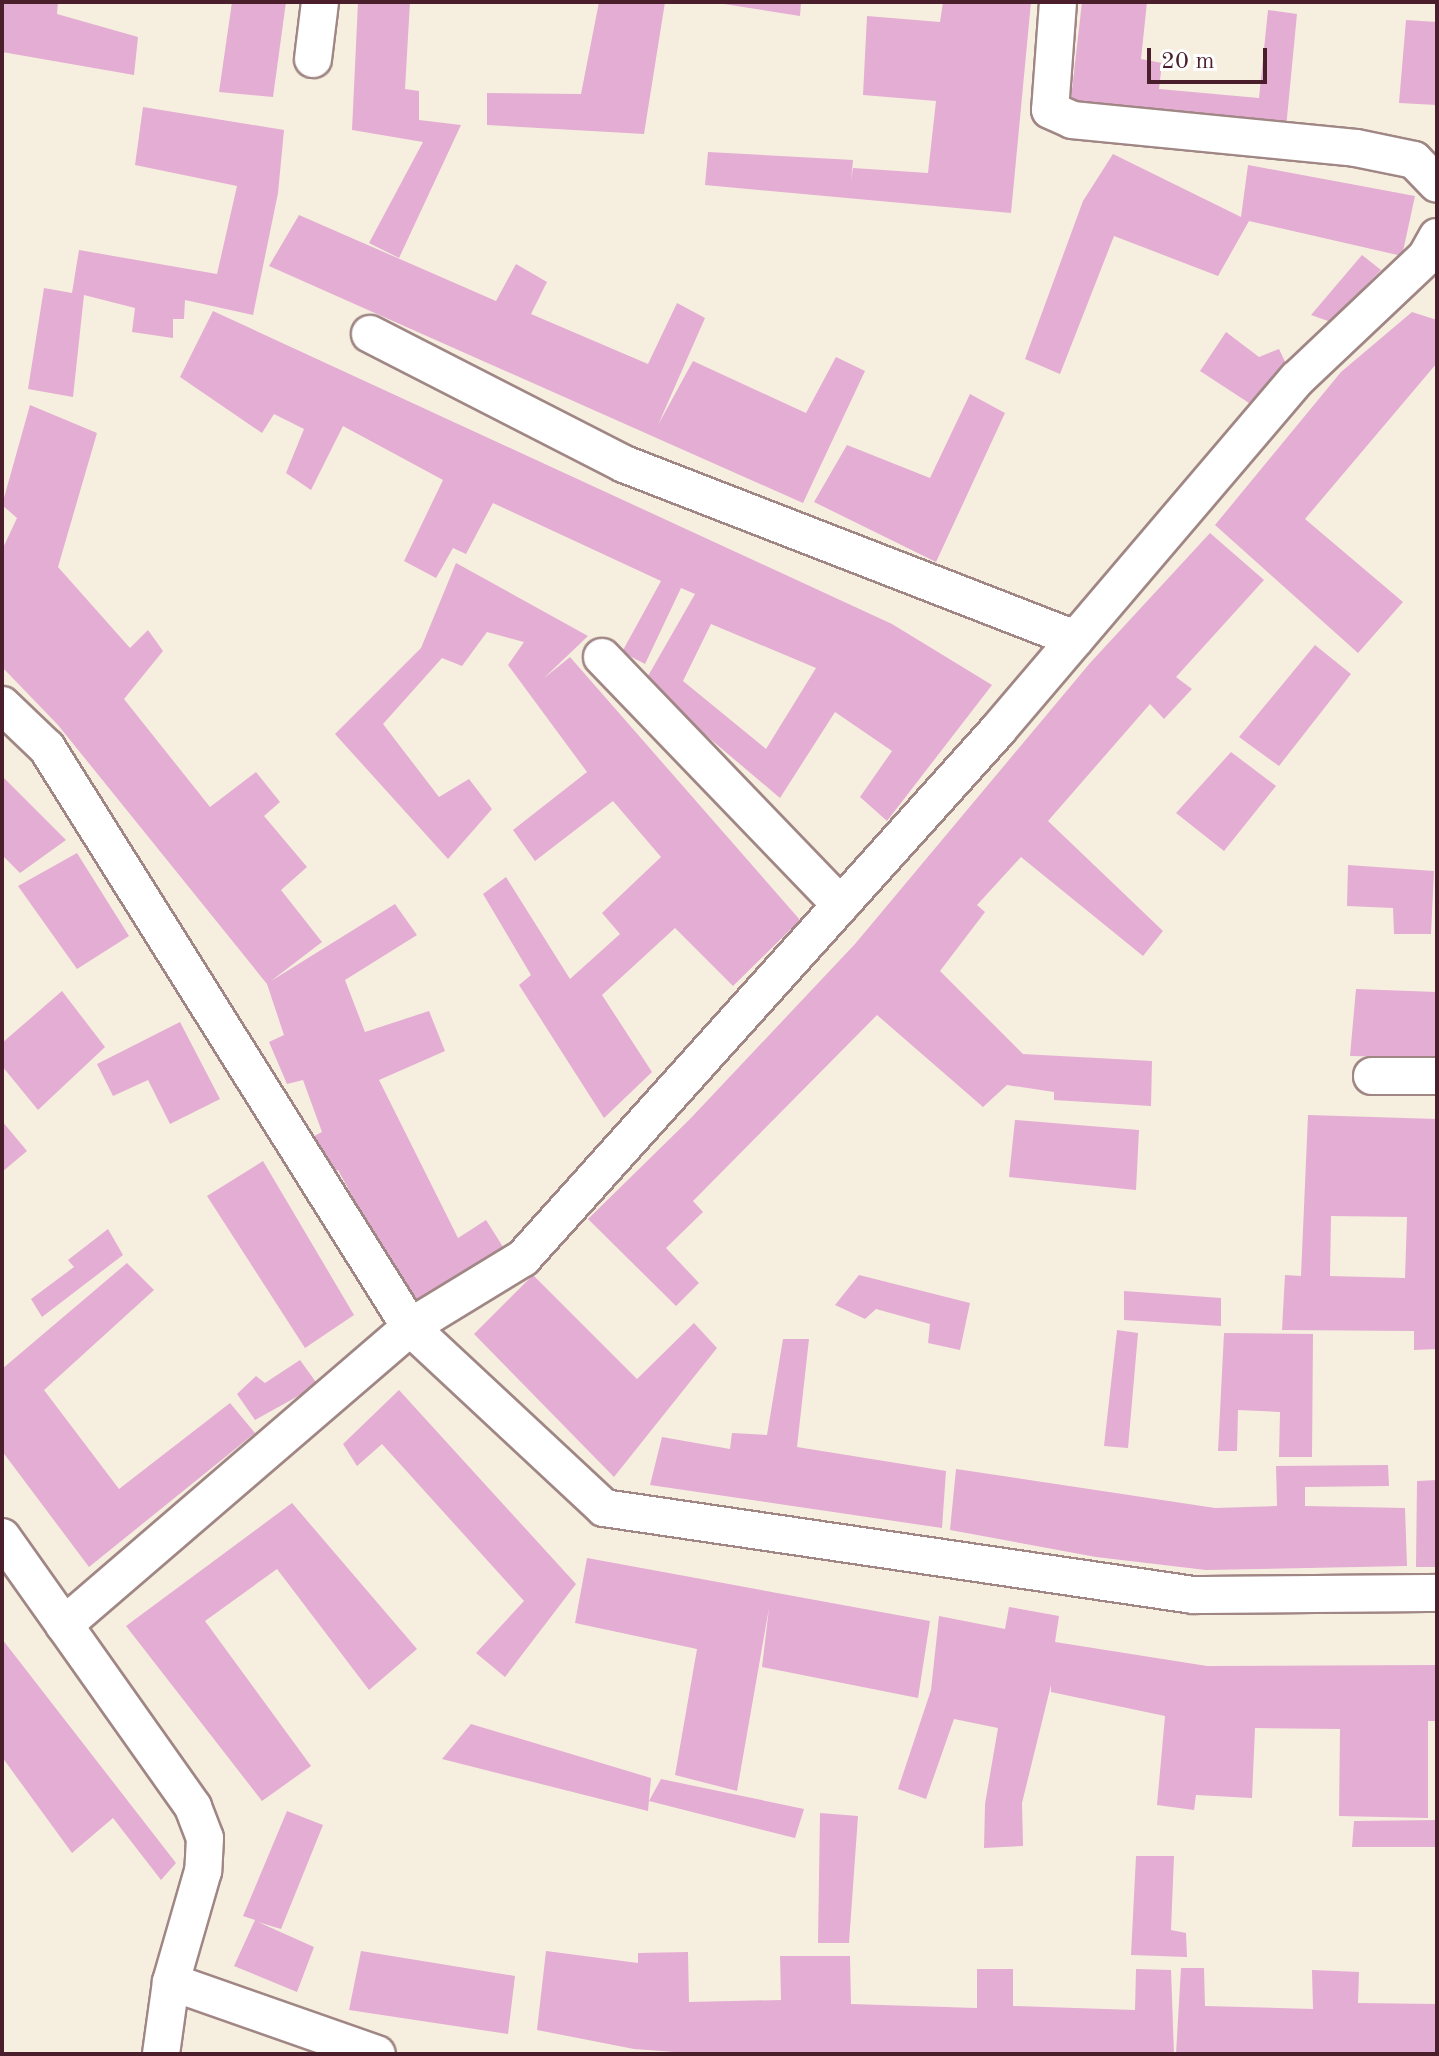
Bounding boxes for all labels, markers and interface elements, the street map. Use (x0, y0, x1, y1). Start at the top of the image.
scale bar (1151, 32, 1271, 82)
text: 20 m (1161, 50, 1215, 74)

